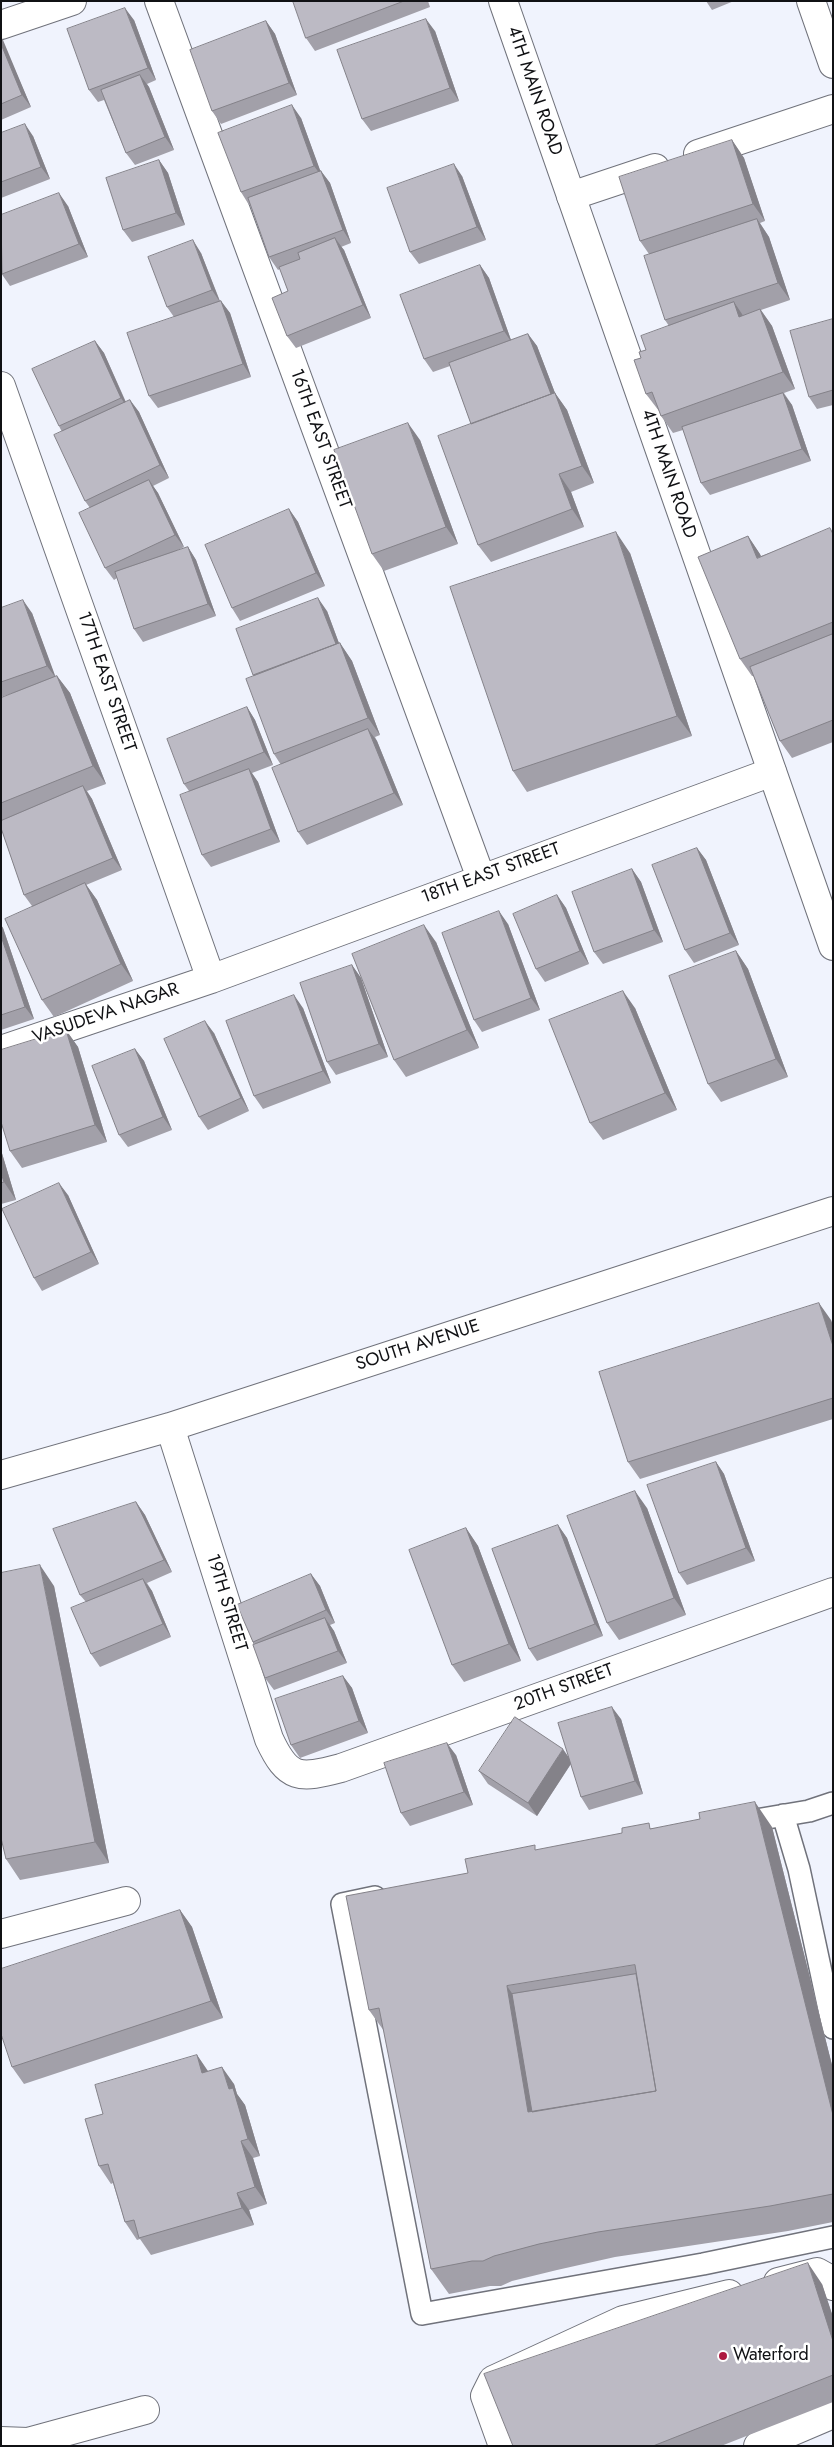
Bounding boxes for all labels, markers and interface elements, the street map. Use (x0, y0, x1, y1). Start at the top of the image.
street label: 4TH MAIN ROAD (502, 24, 566, 158)
street label: 16TH EAST STREET (285, 366, 355, 512)
street label: 4TH MAIN ROAD (636, 407, 700, 541)
street label: 17TH EAST STREET (72, 609, 140, 755)
street label: 18TH EAST STREET (419, 839, 563, 909)
street label: VASUDEVA NAGAR (30, 979, 182, 1049)
street label: SOUTH AVENUE (353, 1316, 483, 1376)
street label: 19TH STREET (201, 1552, 251, 1654)
street label: 20TH STREET (511, 1660, 617, 1716)
place label: Waterford (733, 2345, 809, 2367)
marker: Waterford (717, 2350, 729, 2362)

